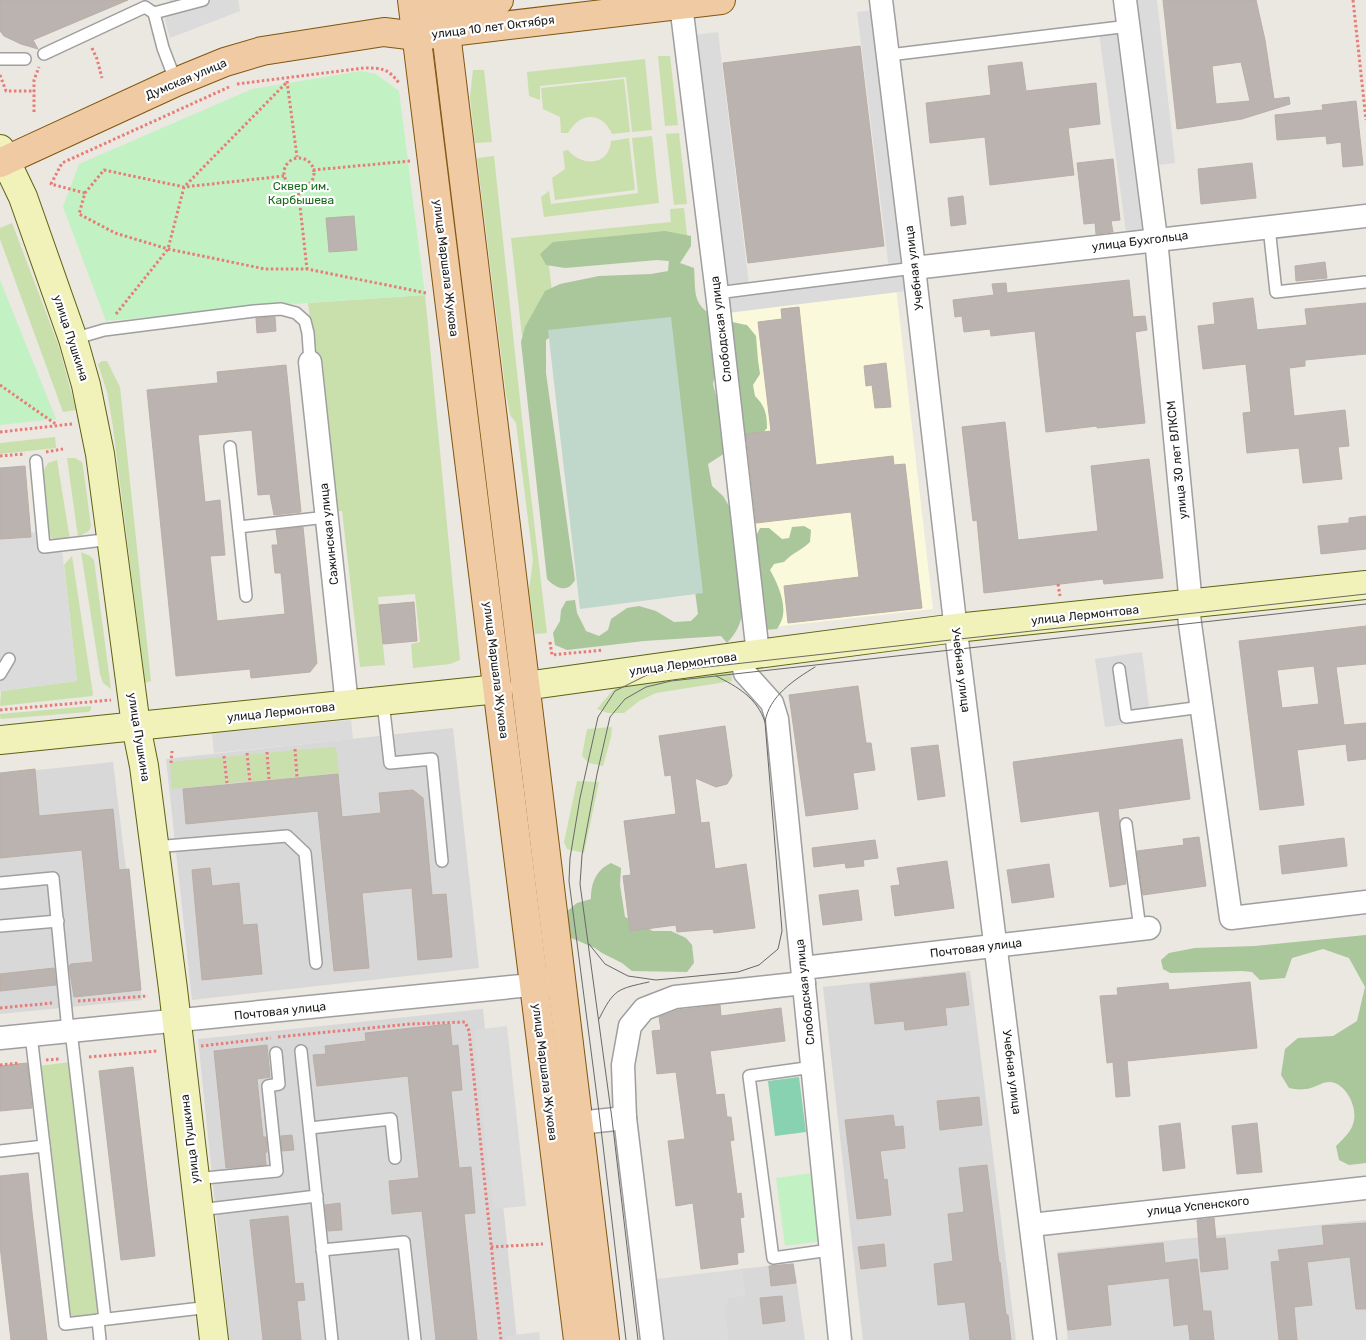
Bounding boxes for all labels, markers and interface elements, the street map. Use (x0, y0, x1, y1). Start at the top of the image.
street label: улица 10 лет Октября (431, 13, 555, 41)
street label: Думская улица (143, 56, 229, 102)
park label: Сквер им. Карбышева (268, 179, 334, 207)
street label: улица Маршала Жукова (431, 199, 461, 337)
street label: Учебная улица (902, 225, 926, 311)
street label: улица Бухгольца (1091, 228, 1189, 254)
street label: Слободская улица (708, 275, 734, 383)
street label: улица Пушкина (50, 293, 92, 383)
street label: улица 30 лет ВЛКСМ (1164, 400, 1190, 520)
street label: Сажинская улица (317, 482, 341, 586)
street label: улица Маршала Жукова (481, 601, 511, 739)
street label: улица Лермонтова (1030, 602, 1140, 628)
street label: Учебная улица (949, 627, 973, 713)
street label: улица Лермонтова (628, 650, 738, 678)
street label: улица Пушкина (125, 692, 153, 782)
street label: улица Лермонтова (226, 699, 336, 725)
street label: Почтовая улица (929, 935, 1023, 961)
street label: Слободская улица (792, 938, 818, 1046)
street label: Почтовая улица (233, 999, 327, 1023)
street label: улица Маршала Жукова (530, 1003, 560, 1141)
street label: Учебная улица (1000, 1029, 1024, 1115)
street label: улица Пушкина (178, 1094, 202, 1184)
street label: улица Успенского (1146, 1194, 1250, 1218)

